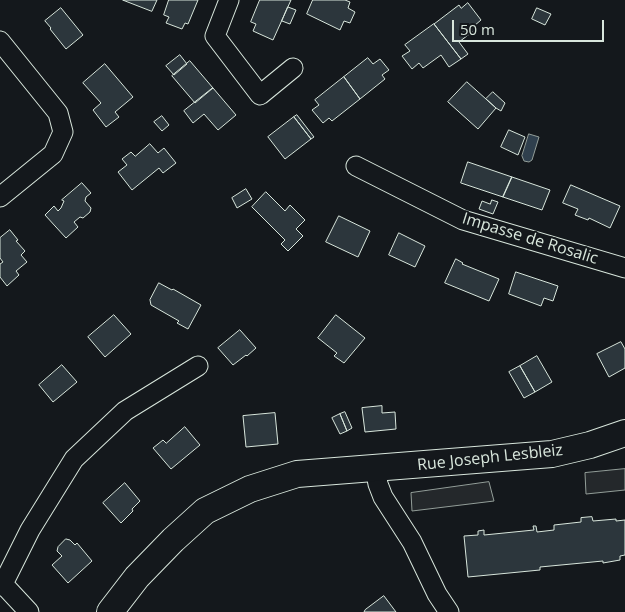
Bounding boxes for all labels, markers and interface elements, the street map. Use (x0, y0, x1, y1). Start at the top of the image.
scale bar (455, 10, 608, 42)
text: 50 m (460, 19, 495, 39)
street label: Impasse de Rosalic (460, 209, 600, 269)
street label: Rue Joseph Lesbleiz (416, 441, 564, 475)

